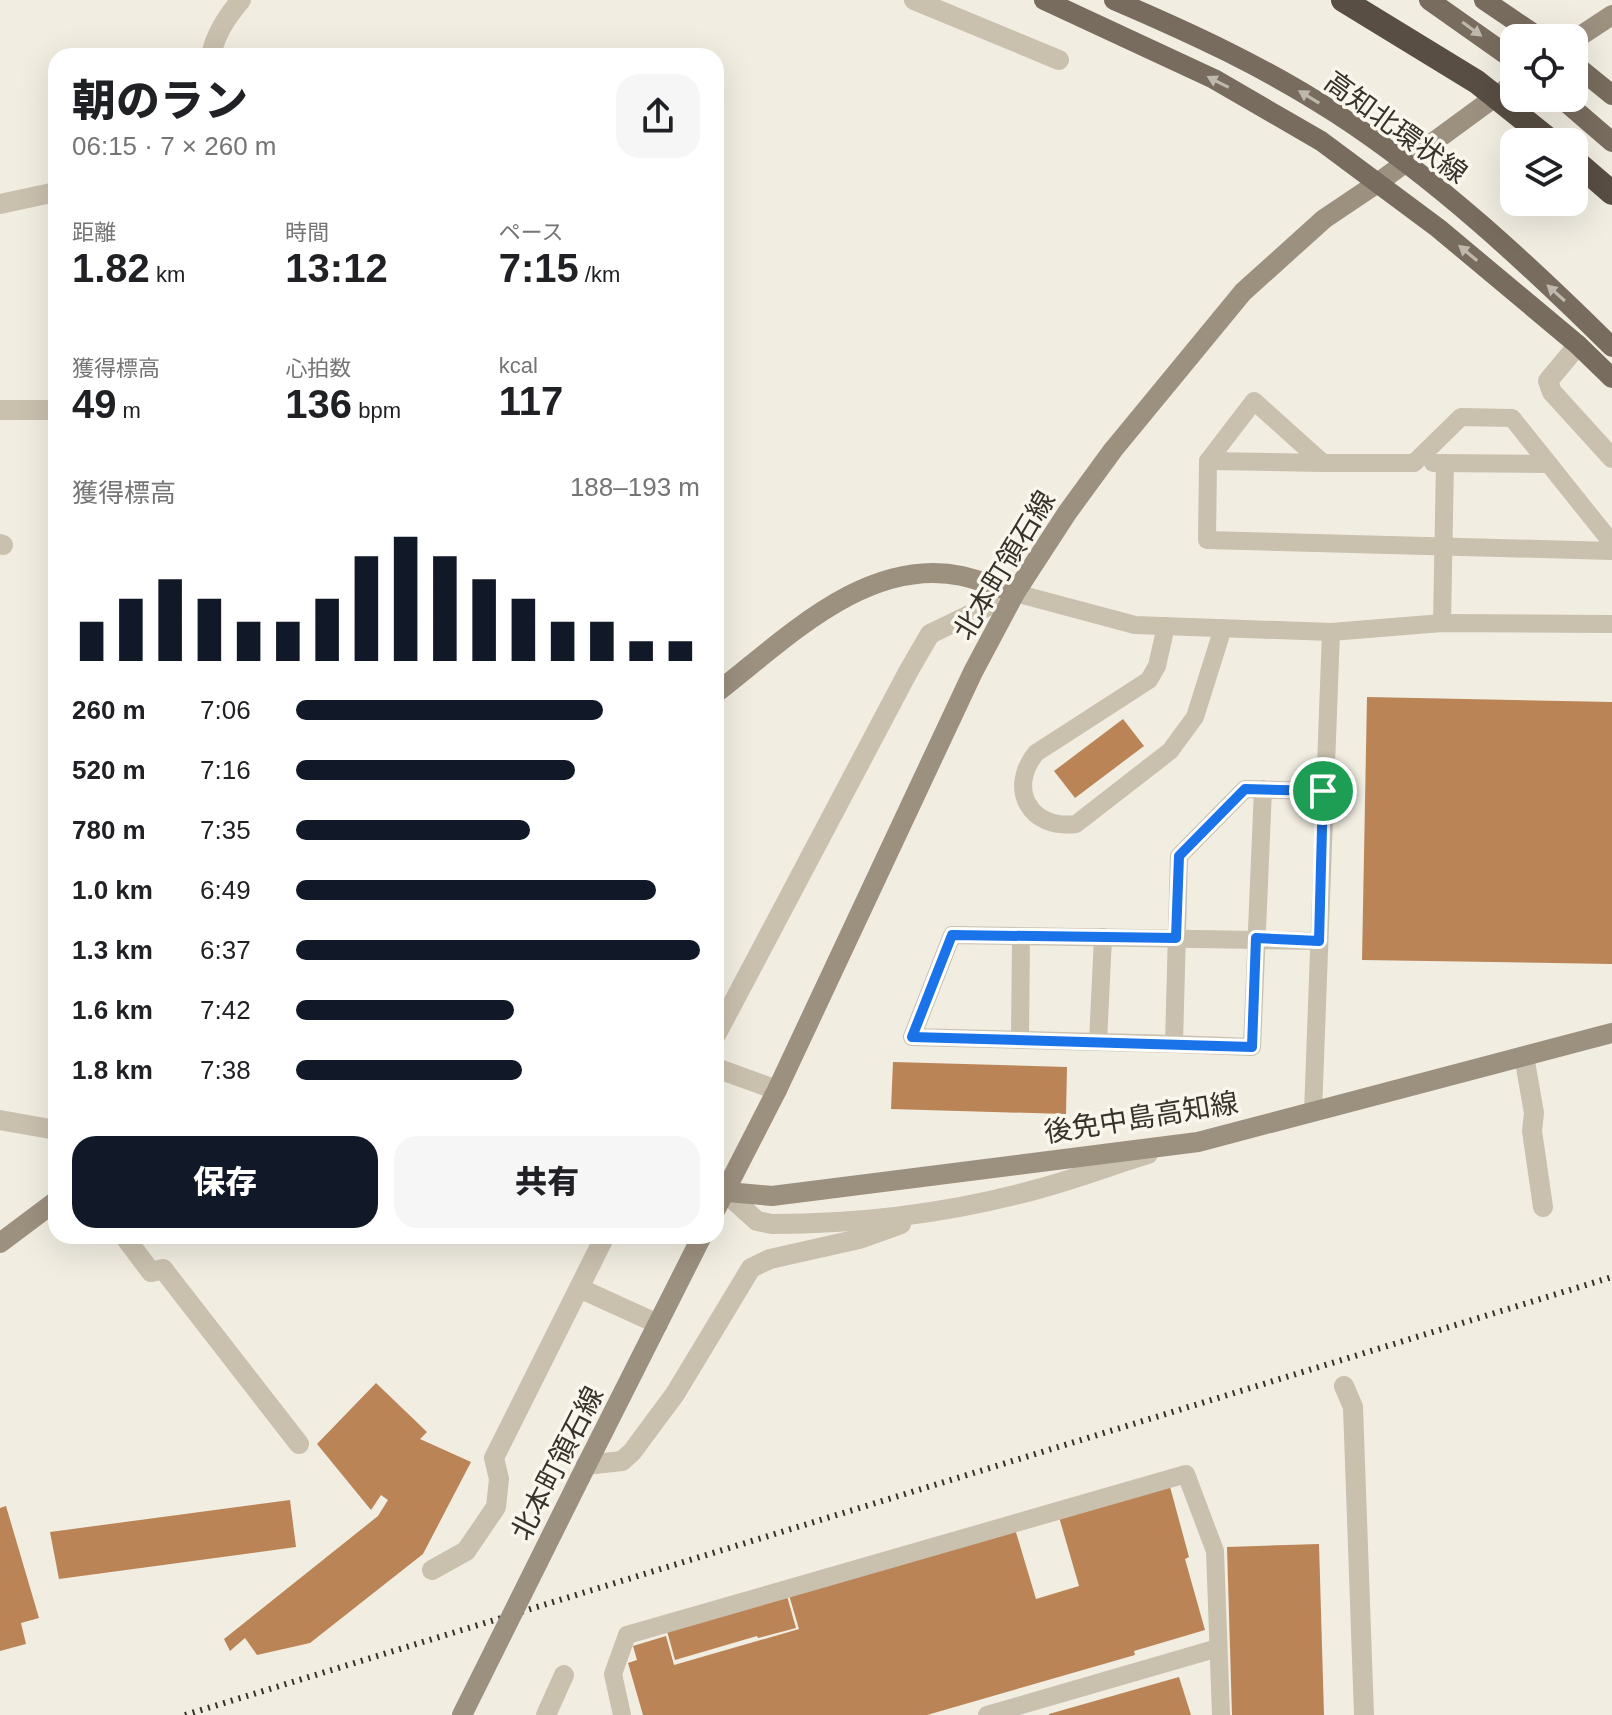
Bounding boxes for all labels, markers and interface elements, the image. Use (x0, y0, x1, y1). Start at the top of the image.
one-way arrow (1462, 21, 1483, 36)
map controls (1500, 24, 1588, 216)
button: locate (1500, 24, 1588, 112)
street label: 高知北環状線 (1319, 65, 1473, 189)
button: share (616, 74, 700, 158)
one-way arrow (1207, 75, 1230, 88)
text: 朝のラン (72, 76, 248, 125)
one-way arrow (1298, 90, 1320, 104)
button: layers (1500, 128, 1588, 216)
text: 06:15 · 7 × 260 m (72, 131, 277, 161)
text: 距離 (72, 220, 116, 245)
text: 時間 (285, 220, 329, 245)
text: ペース (499, 220, 564, 245)
one-way arrow (1459, 245, 1479, 262)
text: 1.82 (72, 246, 150, 290)
text: 13:12 (285, 246, 388, 290)
text: 7:15 (499, 246, 579, 290)
text: km (150, 262, 185, 287)
text: /km (579, 262, 620, 287)
one-way arrow (1546, 284, 1566, 302)
text: kcal (499, 353, 538, 378)
text: 獲得標高 (72, 356, 160, 381)
text: 心拍数 (285, 356, 351, 381)
text: 117 (499, 379, 563, 423)
text: 49 (72, 382, 117, 426)
text: 136 (285, 382, 352, 426)
text: m (117, 398, 141, 423)
text: bpm (352, 398, 401, 423)
text: 188–193 m (570, 472, 700, 502)
text: 獲得標高 (72, 478, 176, 508)
street label: 北本町領石線 (948, 485, 1061, 645)
text: 260 m (72, 695, 146, 725)
text: 7:06 (200, 695, 251, 725)
text: 520 m (72, 755, 146, 785)
text: 7:16 (200, 755, 251, 785)
pin (1289, 757, 1357, 825)
icon: arrive (1301, 769, 1345, 813)
text: 780 m (72, 815, 146, 845)
text: 7:35 (200, 815, 251, 845)
text: 1.0 km (72, 875, 153, 905)
text: 6:49 (200, 875, 251, 905)
text: 1.3 km (72, 935, 153, 965)
text: 6:37 (200, 935, 251, 965)
text: 1.6 km (72, 995, 153, 1025)
text: 7:42 (200, 995, 251, 1025)
text: 1.8 km (72, 1055, 153, 1085)
text: 7:38 (200, 1055, 251, 1085)
street label: 後免中島高知線 (1042, 1087, 1240, 1148)
button: 保存 (72, 1136, 378, 1228)
button: 共有 (394, 1136, 700, 1228)
street label: 北本町領石線 (505, 1381, 609, 1545)

